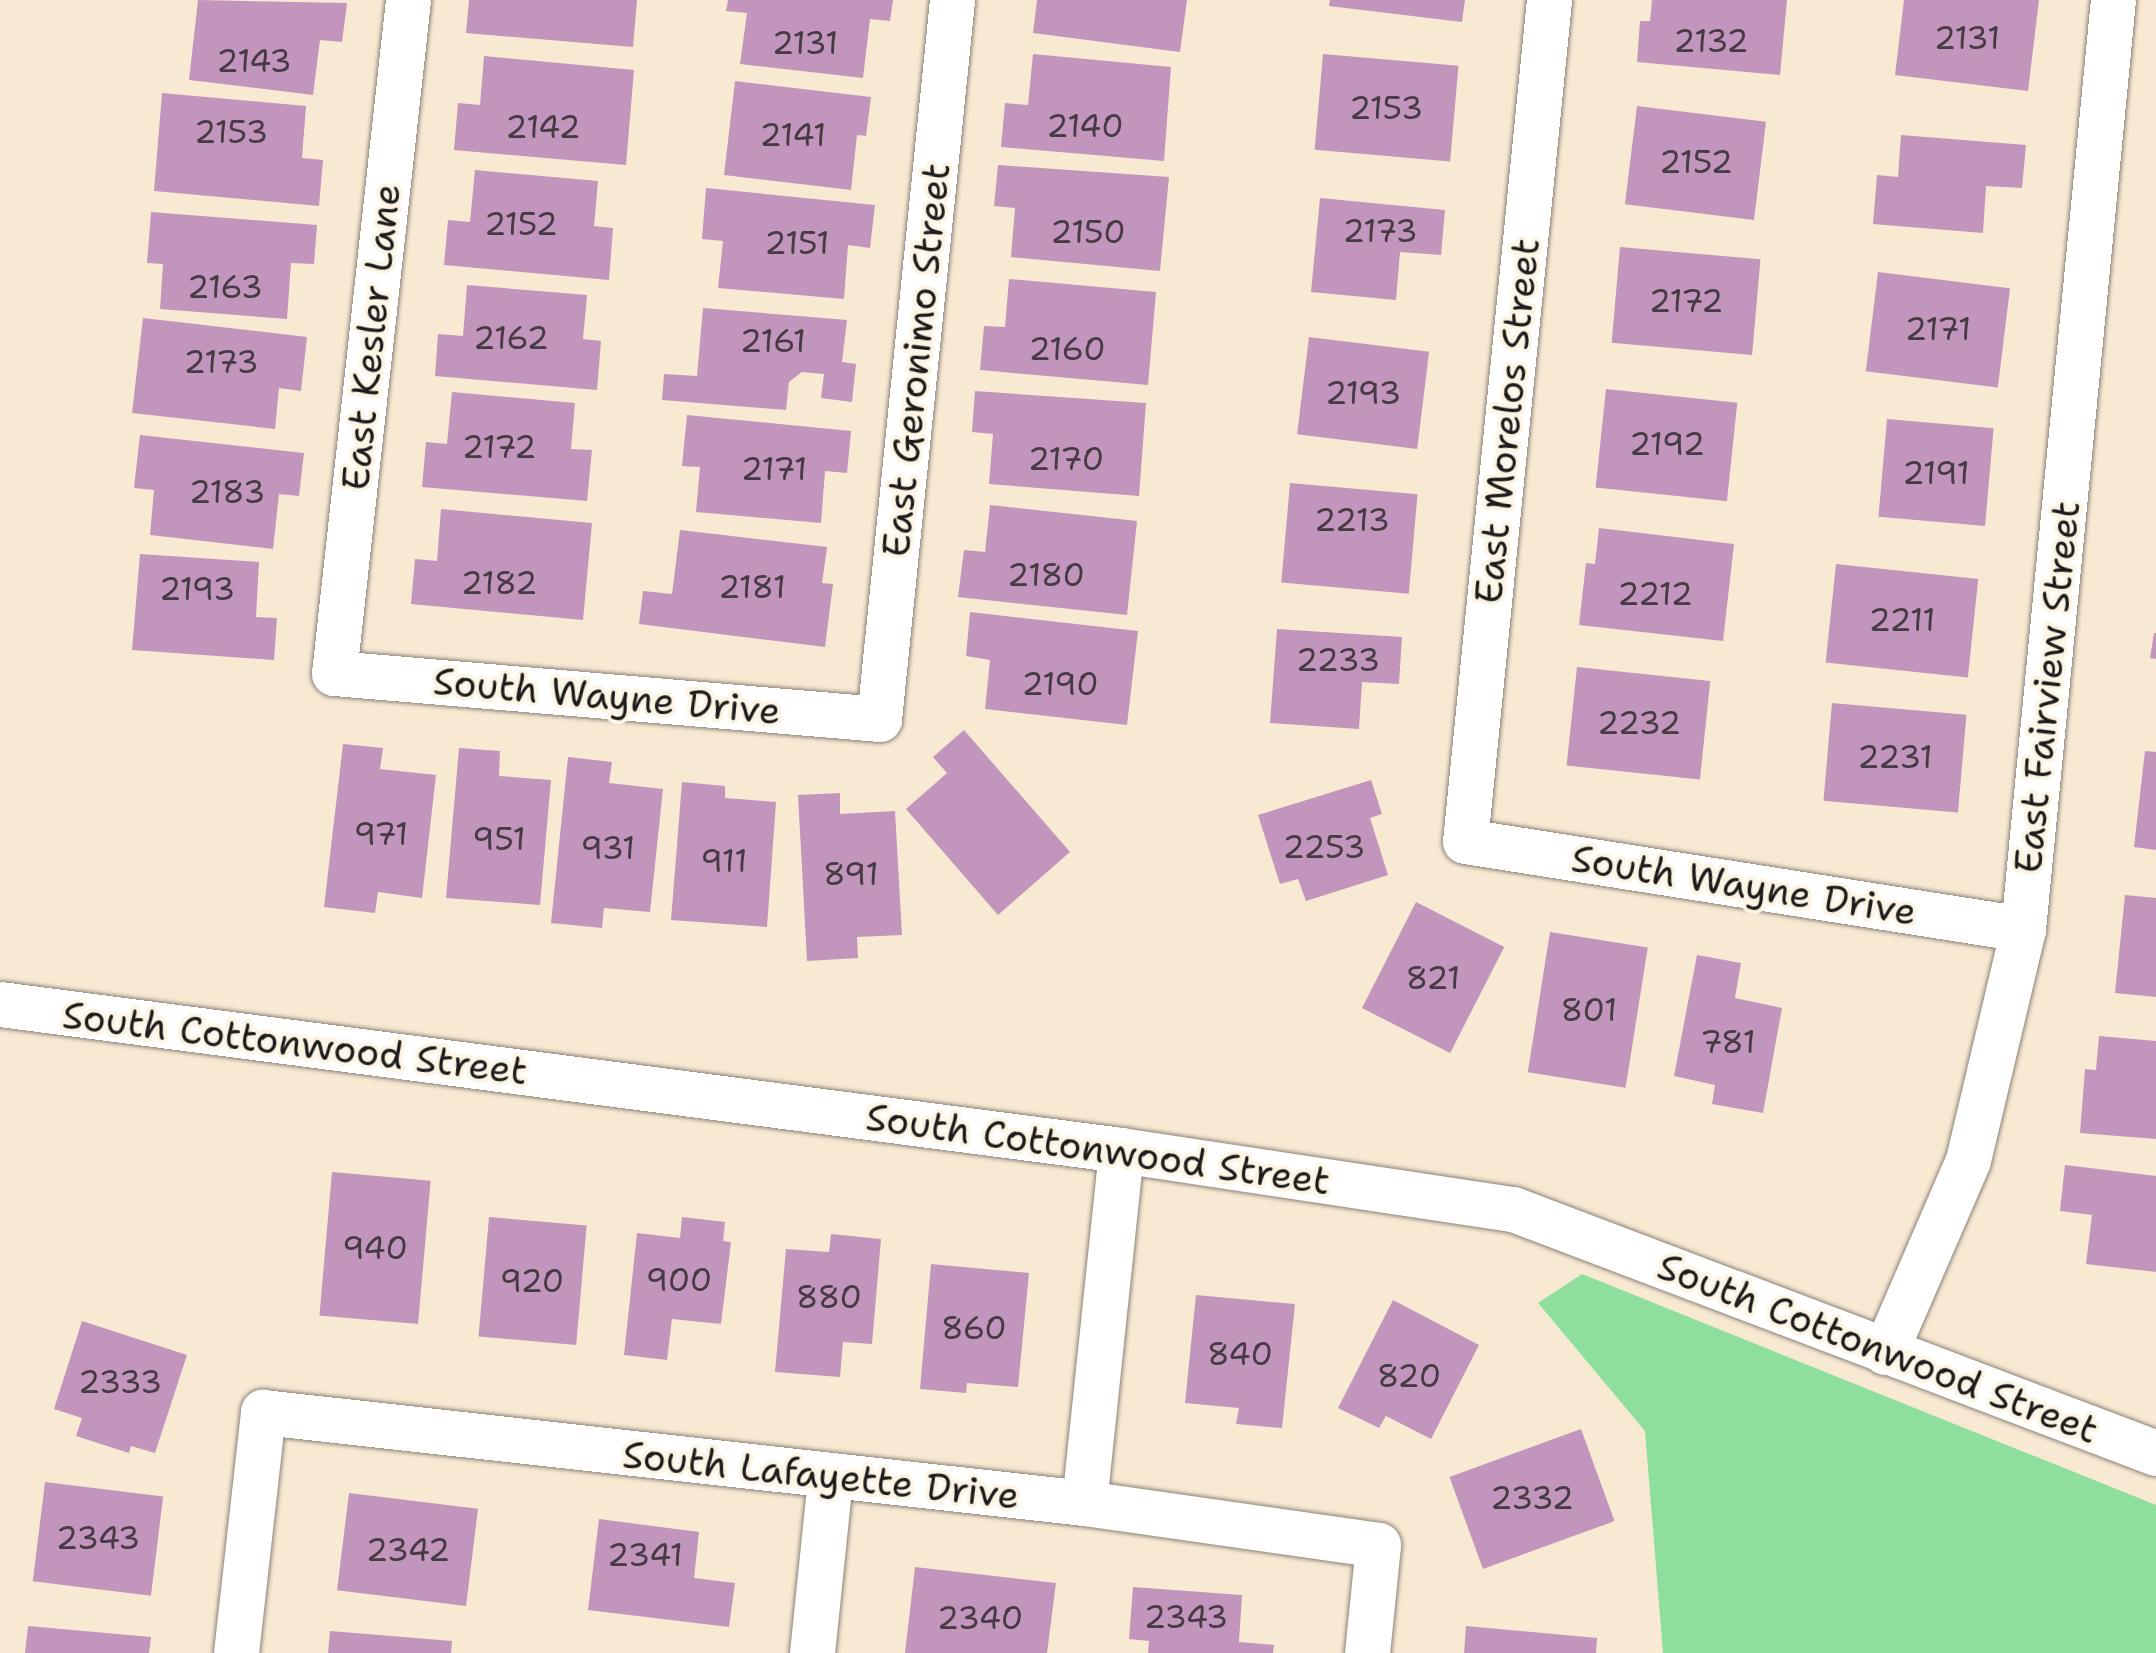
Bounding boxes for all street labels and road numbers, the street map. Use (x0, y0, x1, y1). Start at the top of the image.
street label: East Geronimo Street (873, 161, 959, 559)
street label: East Kesler Lane (332, 181, 410, 493)
street label: East Morelos Street (1465, 236, 1549, 606)
street label: East Fairview Street (2005, 499, 2089, 875)
street label: South Wayne Drive (431, 658, 783, 734)
street label: South Wayne Drive (1568, 835, 1920, 935)
street label: South Cottonwood Street (60, 992, 530, 1094)
street label: South Cottonwood Street (863, 1094, 1333, 1204)
street label: South Cottonwood Street (1651, 1243, 2105, 1453)
street label: South Lafayette Drive (620, 1431, 1022, 1519)

